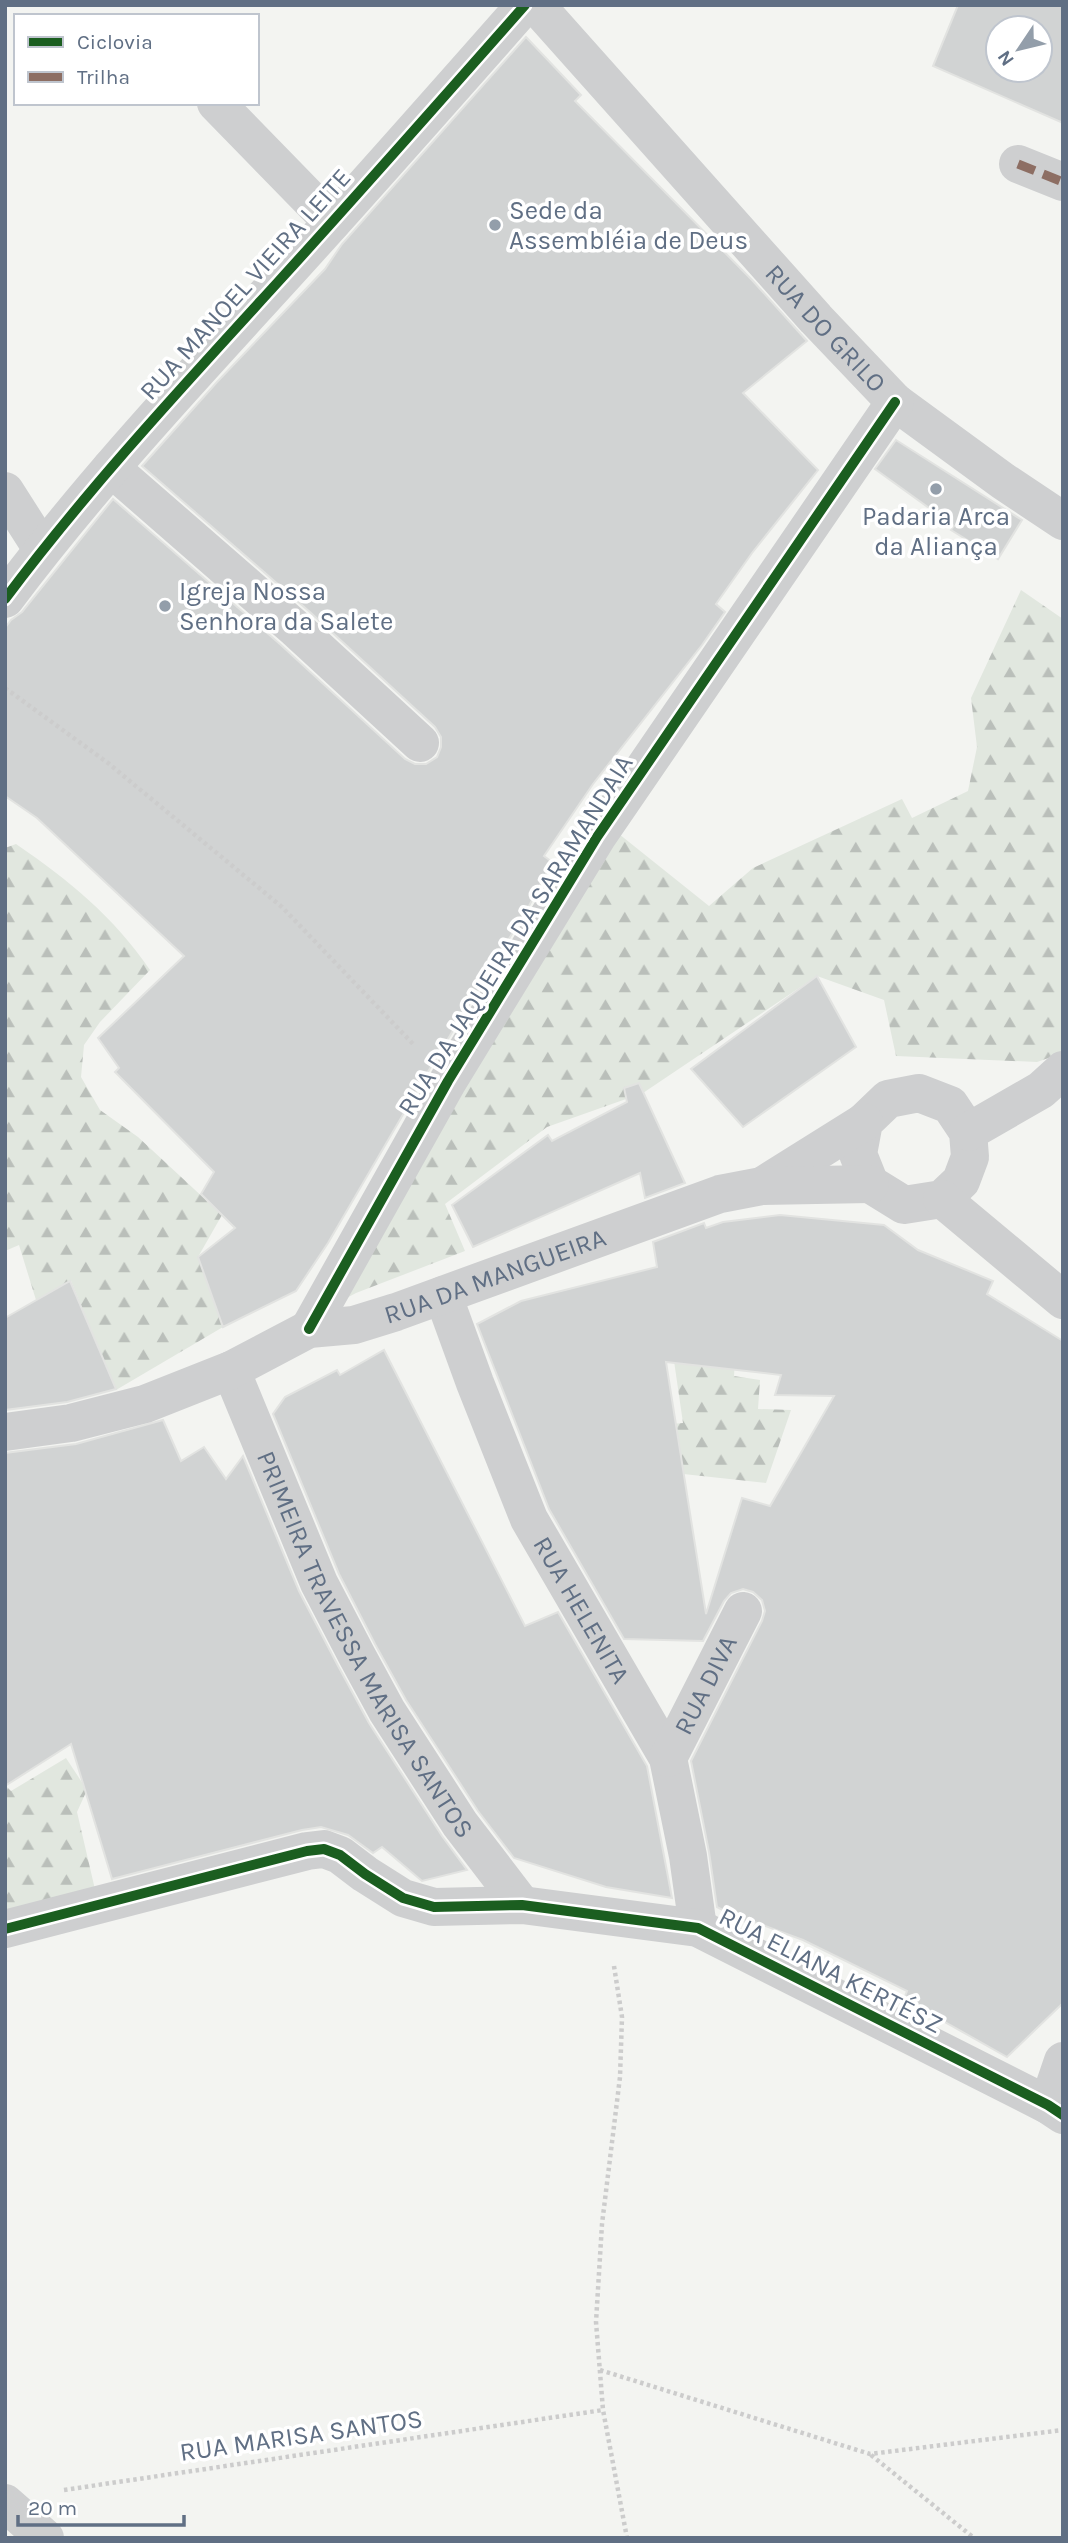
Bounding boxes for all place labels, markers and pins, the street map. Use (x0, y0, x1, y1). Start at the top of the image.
place label: Sede da Assembléia de Deus (509, 195, 748, 256)
marker: Sede da Assembléia de Deus (487, 217, 503, 233)
marker: Padaria Arca da Aliança (928, 481, 944, 497)
place label: Padaria Arca da Aliança (862, 501, 1010, 562)
place label: Igreja Nossa Senhora da Salete (179, 576, 393, 637)
marker: Igreja Nossa Senhora da Salete (157, 598, 173, 614)

